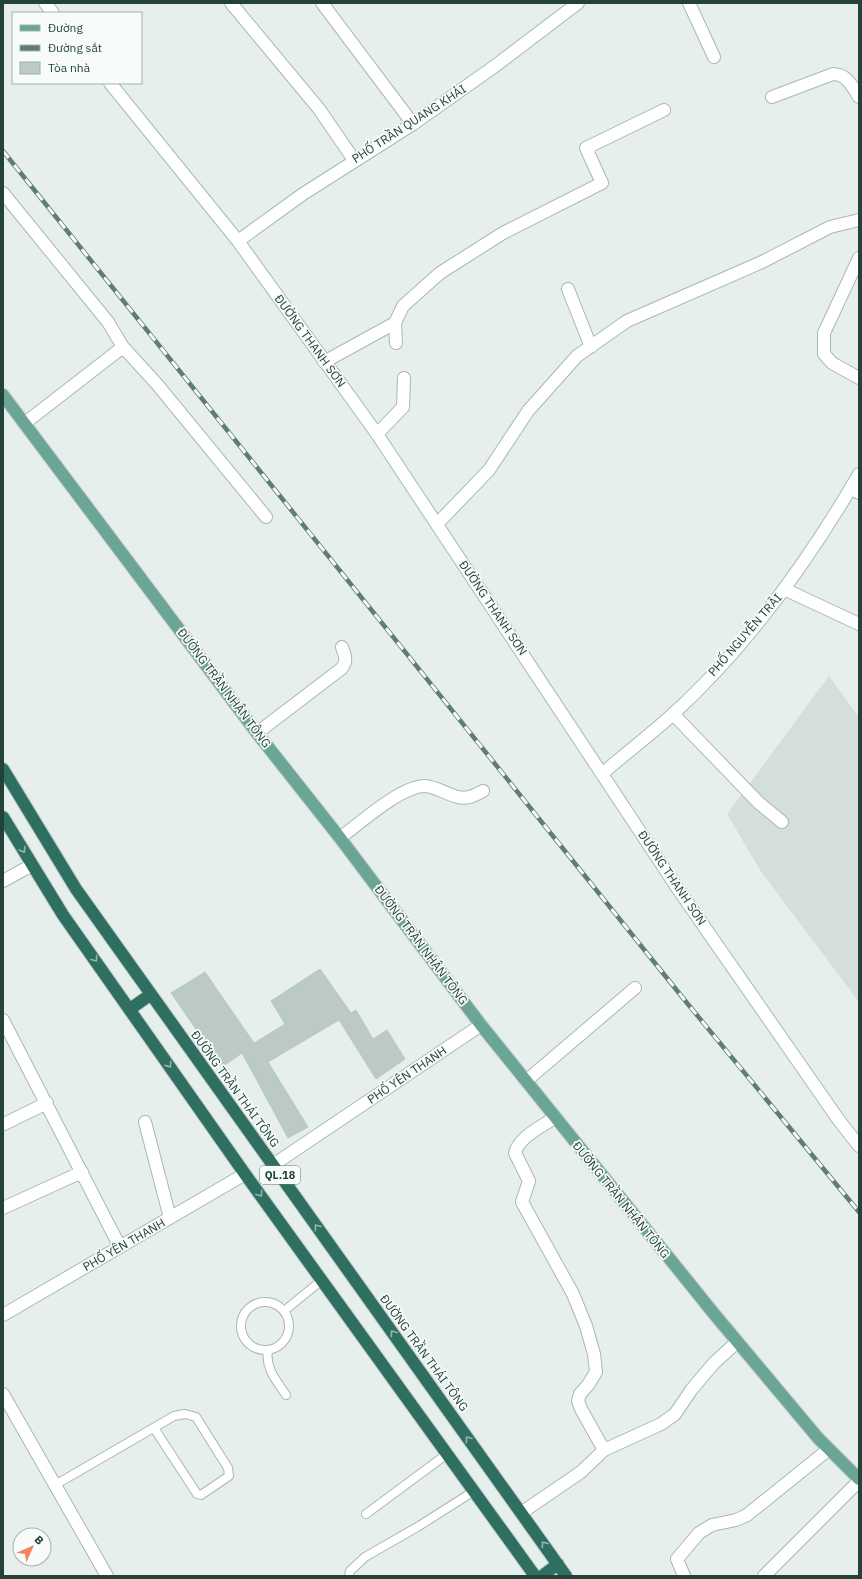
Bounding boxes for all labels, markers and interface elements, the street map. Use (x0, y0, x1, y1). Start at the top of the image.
legend (12, 12, 142, 84)
text: Đường (48, 20, 83, 35)
text: Đường sắt (48, 40, 102, 55)
text: Tòa nhà (48, 60, 91, 75)
street label: PHỐ TRẦN QUANG KHẢI (348, 80, 469, 166)
street label: ĐƯỜNG THANH SƠN (272, 291, 349, 390)
street label: ĐƯỜNG THANH SƠN (456, 557, 531, 658)
street label: PHỐ NGUYỄN TRÃI (704, 590, 785, 679)
street label: ĐƯỜNG TRẦN NHÂN TÔNG (175, 624, 275, 750)
street label: ĐƯỜNG THANH SƠN (635, 827, 710, 928)
one-way arrow (19, 846, 26, 853)
street label: ĐƯỜNG TRẦN NHÂN TÔNG (372, 881, 472, 1007)
one-way arrow (90, 954, 97, 961)
street label: ĐƯỜNG TRẦN THÁI TÔNG (188, 1027, 284, 1150)
street label: PHỐ YÊN THANH (364, 1042, 449, 1107)
one-way arrow (164, 1061, 172, 1068)
street label: ĐƯỜNG TRẦN NHÂN TÔNG (570, 1138, 674, 1261)
road number: QL.18 (260, 1166, 300, 1184)
one-way arrow (255, 1190, 262, 1197)
street label: PHỐ YÊN THANH (79, 1214, 168, 1274)
one-way arrow (314, 1224, 322, 1231)
street label: ĐƯỜNG TRẦN THÁI TÔNG (377, 1291, 473, 1414)
one-way arrow (391, 1330, 398, 1337)
one-way arrow (466, 1436, 473, 1443)
north arrow (12, 1527, 52, 1567)
text: B (32, 1532, 47, 1547)
one-way arrow (542, 1542, 549, 1549)

